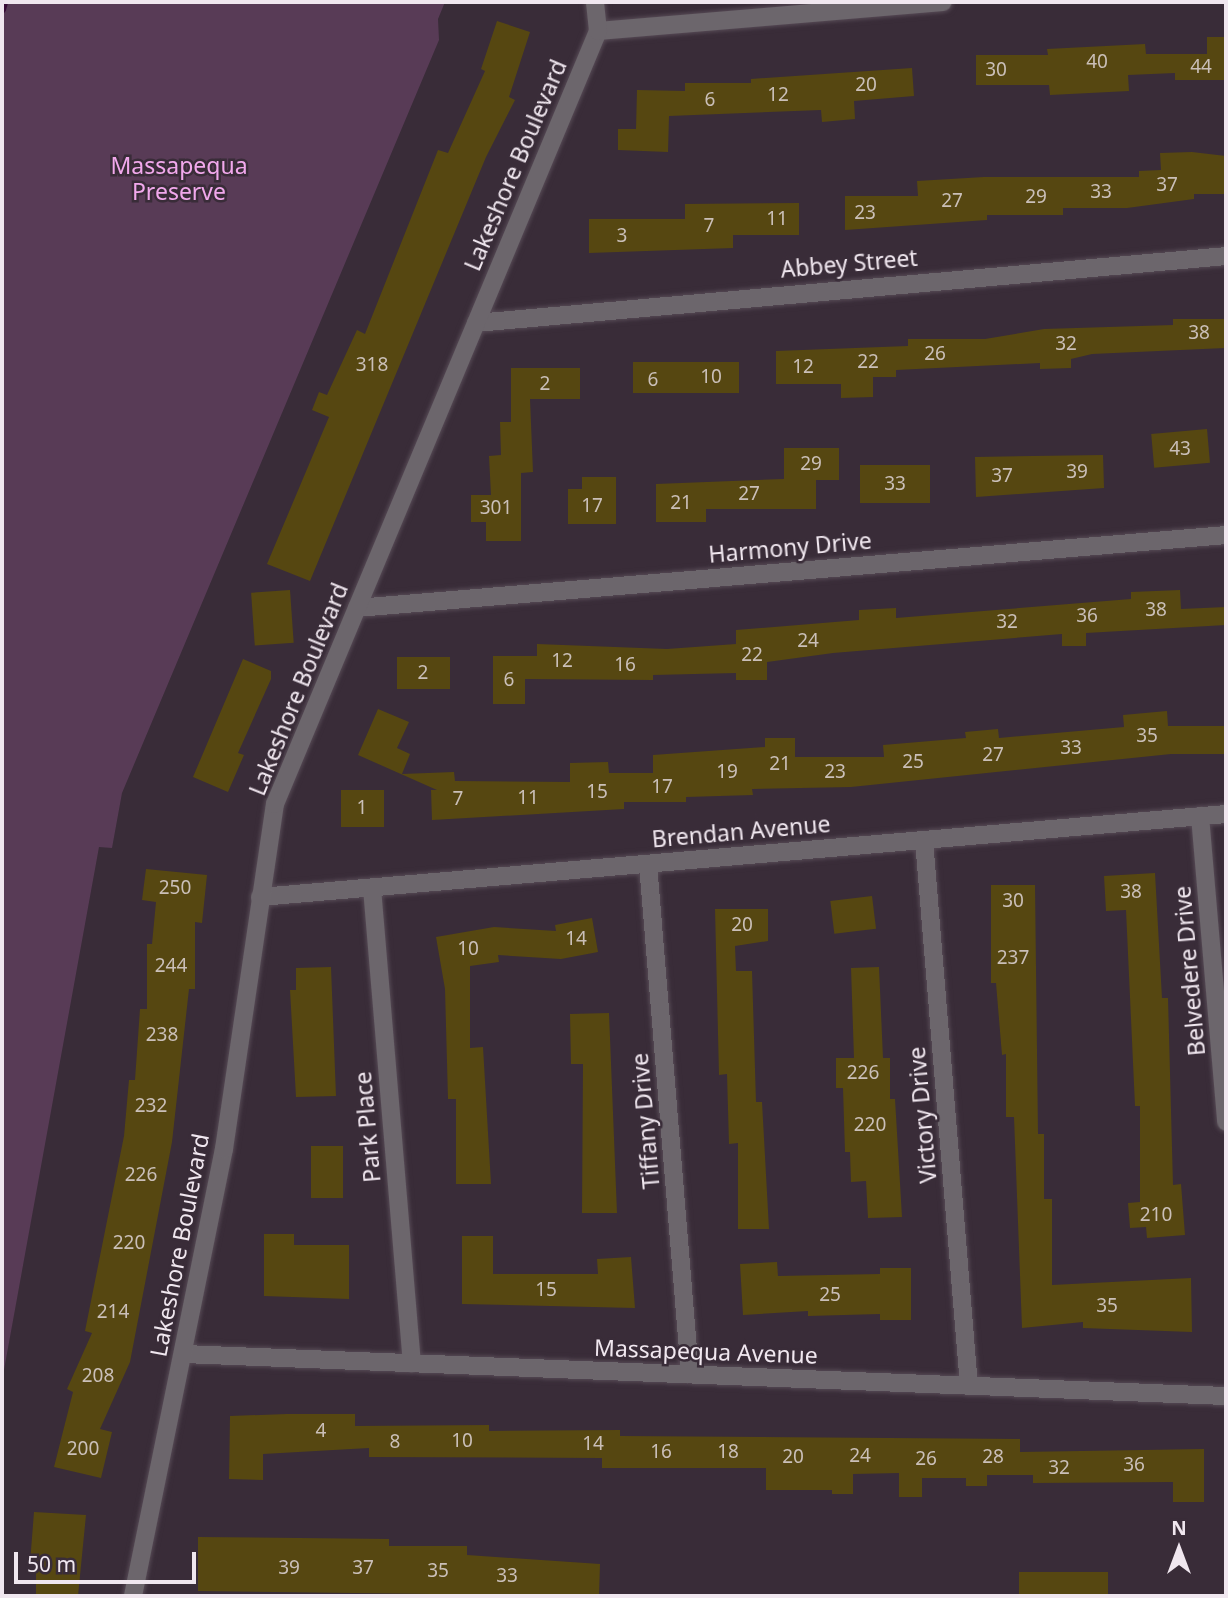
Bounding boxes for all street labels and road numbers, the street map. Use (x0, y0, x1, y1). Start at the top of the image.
street label: Lakeshore Boulevard (458, 55, 572, 275)
street label: Abbey Street (779, 243, 919, 283)
street label: Harmony Drive (707, 526, 873, 568)
street label: Lakeshore Boulevard (243, 579, 353, 799)
street label: Brendan Avenue (651, 809, 831, 853)
street label: Belvedere Drive (1168, 885, 1210, 1057)
street label: Victory Drive (902, 1046, 942, 1184)
street label: Tiffany Drive (625, 1052, 665, 1190)
street label: Park Place (348, 1070, 386, 1184)
street label: Lakeshore Boulevard (144, 1131, 214, 1359)
street label: Massapequa Avenue (594, 1333, 818, 1369)

